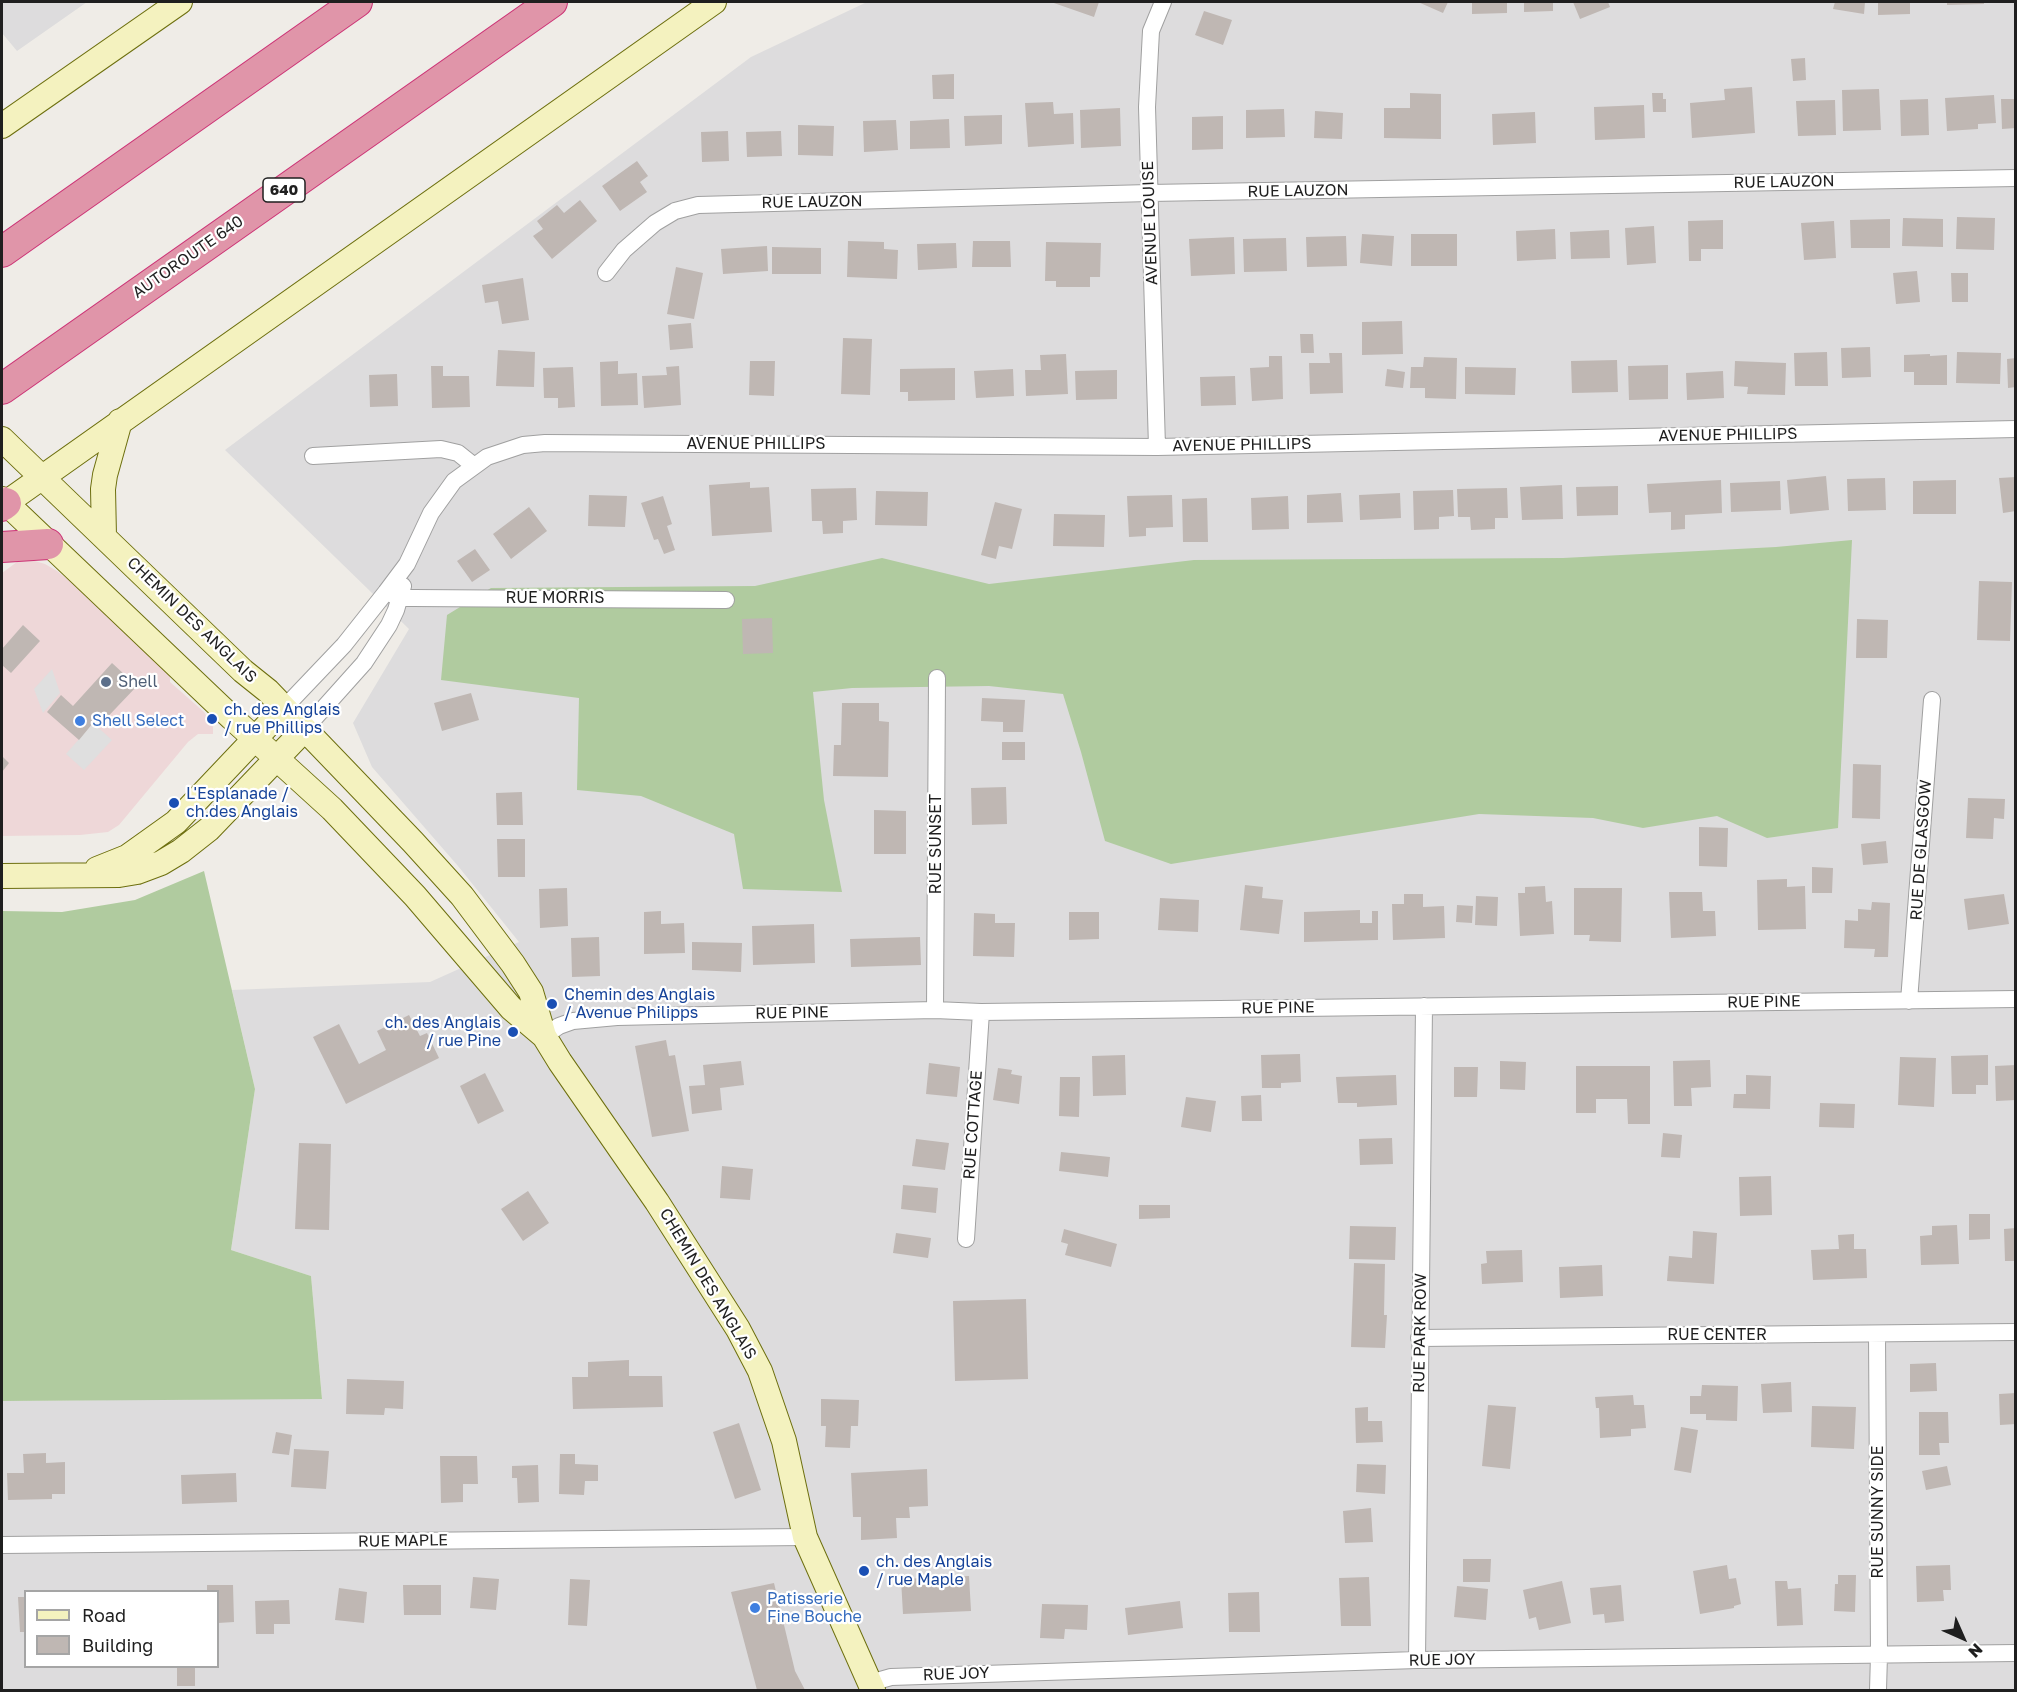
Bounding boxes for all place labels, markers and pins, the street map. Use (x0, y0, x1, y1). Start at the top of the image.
place label: Shell (118, 672, 158, 692)
marker: Shell (99, 675, 113, 689)
place label: ch. des Anglais / rue Phillips (224, 700, 340, 738)
place label: Shell Select (92, 711, 184, 731)
marker: ch. des Anglais / rue Phillips (205, 712, 219, 726)
marker: Shell Select (73, 714, 87, 728)
place label: L'Esplanade / ch.des Anglais (186, 784, 298, 822)
marker: L'Esplanade / ch.des Anglais (167, 796, 181, 810)
place label: Chemin des Anglais / Avenue Philipps (564, 985, 715, 1023)
marker: Chemin des Anglais / Avenue Philipps (545, 997, 559, 1011)
place label: ch. des Anglais / rue Pine (385, 1013, 501, 1051)
marker: ch. des Anglais / rue Pine (506, 1025, 520, 1039)
place label: ch. des Anglais / rue Maple (876, 1552, 992, 1590)
marker: ch. des Anglais / rue Maple (857, 1564, 871, 1578)
place label: Patisserie Fine Bouche (767, 1589, 862, 1627)
marker: Patisserie Fine Bouche (748, 1601, 762, 1615)

